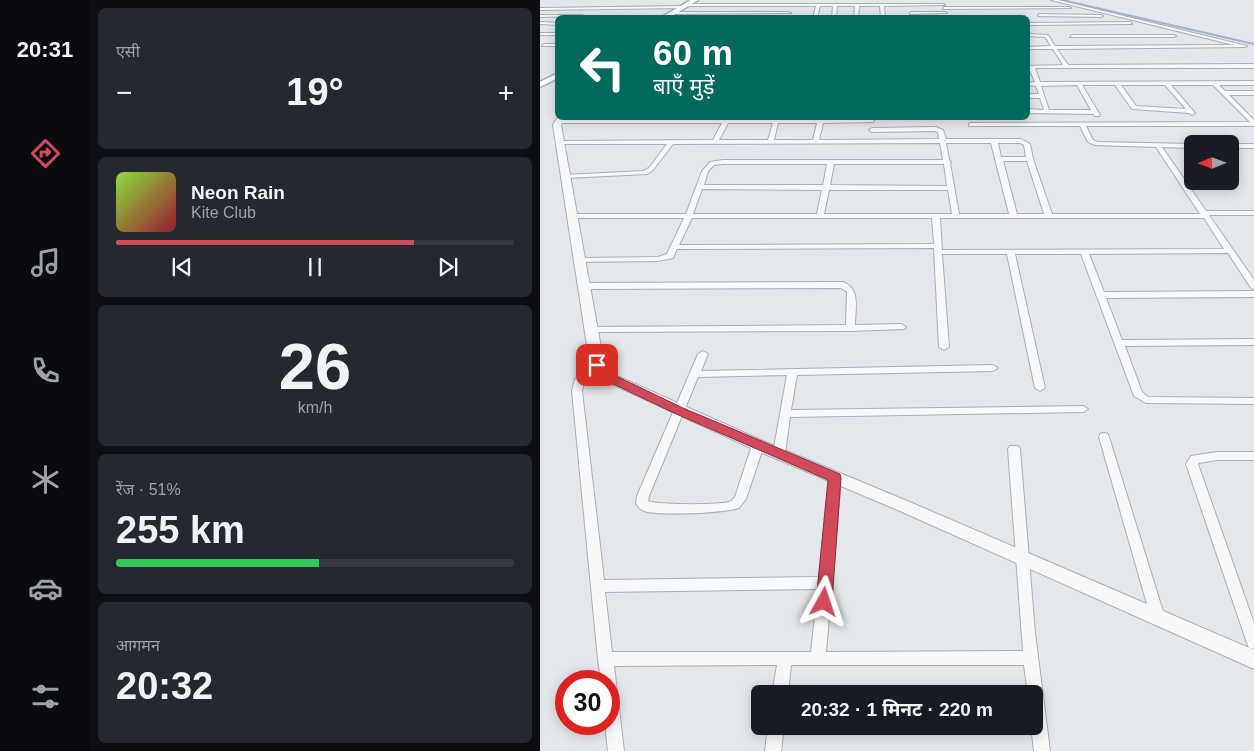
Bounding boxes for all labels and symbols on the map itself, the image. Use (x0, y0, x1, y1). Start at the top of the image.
north arrow (1184, 135, 1239, 190)
pin (576, 344, 618, 386)
position arrow (797, 575, 849, 627)
speed limit sign: 30 (555, 670, 620, 735)

